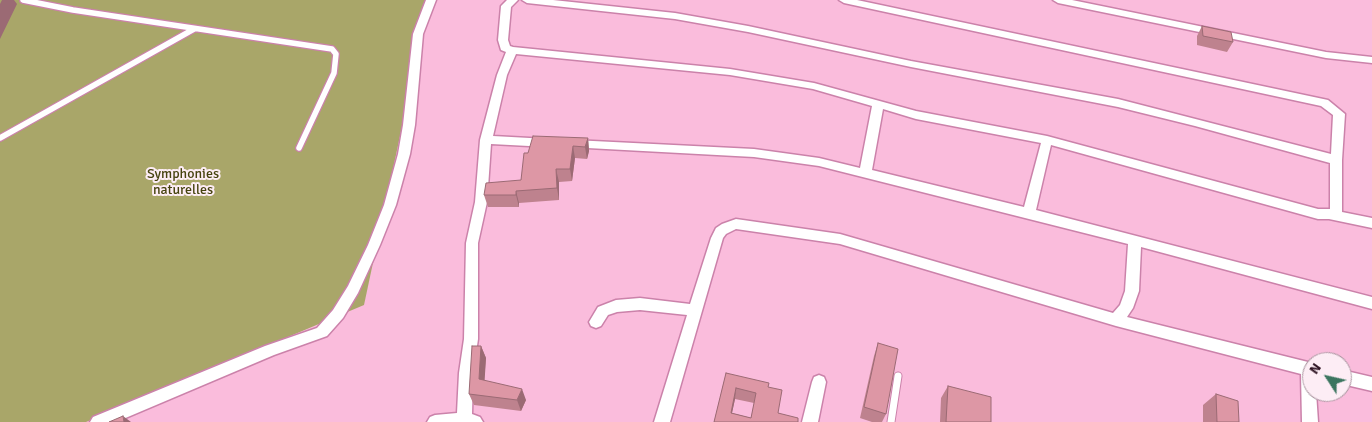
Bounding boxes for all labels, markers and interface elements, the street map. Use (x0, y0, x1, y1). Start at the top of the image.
park label: Symphonies naturelles (147, 166, 219, 198)
north arrow (1302, 352, 1352, 402)
text: N (1305, 360, 1325, 378)

